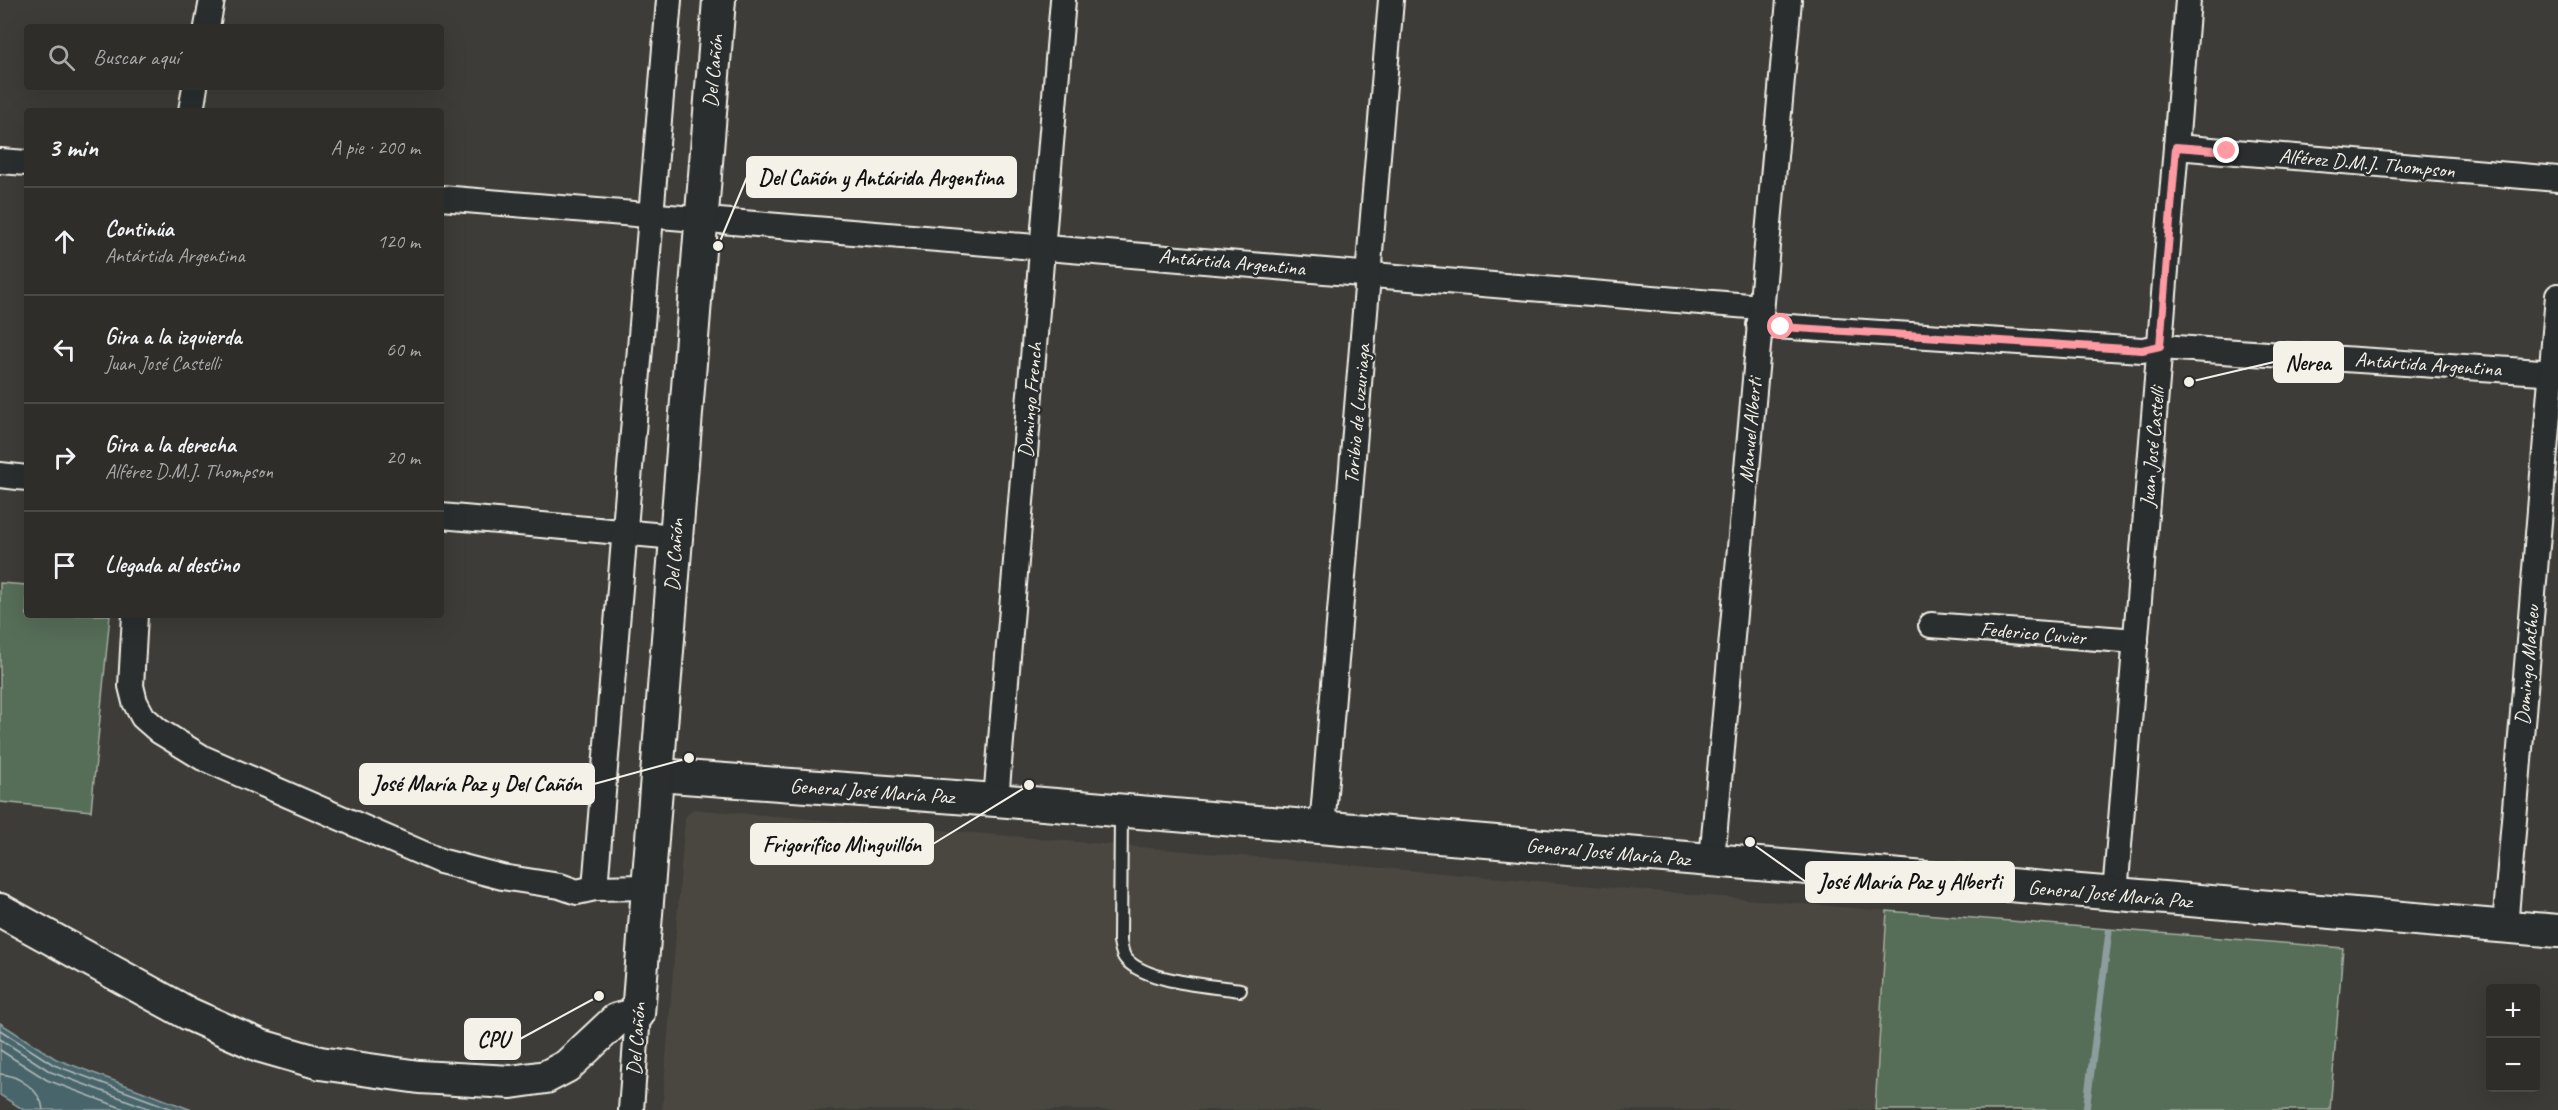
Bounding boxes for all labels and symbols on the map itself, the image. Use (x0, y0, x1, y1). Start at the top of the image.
street label: Del Cañón (697, 33, 729, 108)
route end (2213, 137, 2239, 163)
street label: Alférez D.M.J. Thompson (2278, 142, 2457, 184)
callout: Del Cañón y Antárida Argentina (747, 157, 1016, 197)
text: Del Cañón y Antárida Argentina (759, 164, 1005, 192)
street label: Antártida Argentina (1158, 243, 1308, 281)
route start (1767, 313, 1793, 339)
street label: Domingo French (1012, 340, 1048, 459)
street label: Toribio de Luzuriaga (1338, 341, 1376, 485)
callout: Nerea (2274, 342, 2343, 382)
street label: Antártida Argentina (2354, 346, 2504, 382)
text: Nerea (2285, 349, 2333, 377)
street label: Manuel Alberti (1732, 373, 1768, 484)
street label: Juan José Castelli (2134, 383, 2170, 509)
street label: Del Cañón (658, 517, 690, 592)
street label: Domingo Matheu (2509, 603, 2545, 726)
street label: Federico Cuvier (1979, 615, 2088, 651)
callout: José María Paz y Del Cañón (360, 764, 594, 804)
text: José María Paz y Del Cañón (370, 770, 582, 798)
street label: General José María Paz (789, 772, 957, 810)
callout: Frigorífico Minguillón (751, 824, 933, 864)
text: Frigorífico Minguillón (763, 831, 922, 859)
street label: General José María Paz (1525, 832, 1693, 872)
callout: José María Paz y Alberti (1806, 862, 2014, 902)
text: José María Paz y Alberti (1817, 868, 2004, 896)
street label: General José María Paz (2027, 874, 2195, 914)
street label: Del Cañón (620, 1001, 652, 1076)
callout: CPU (465, 1019, 520, 1059)
text: CPU (477, 1026, 513, 1054)

